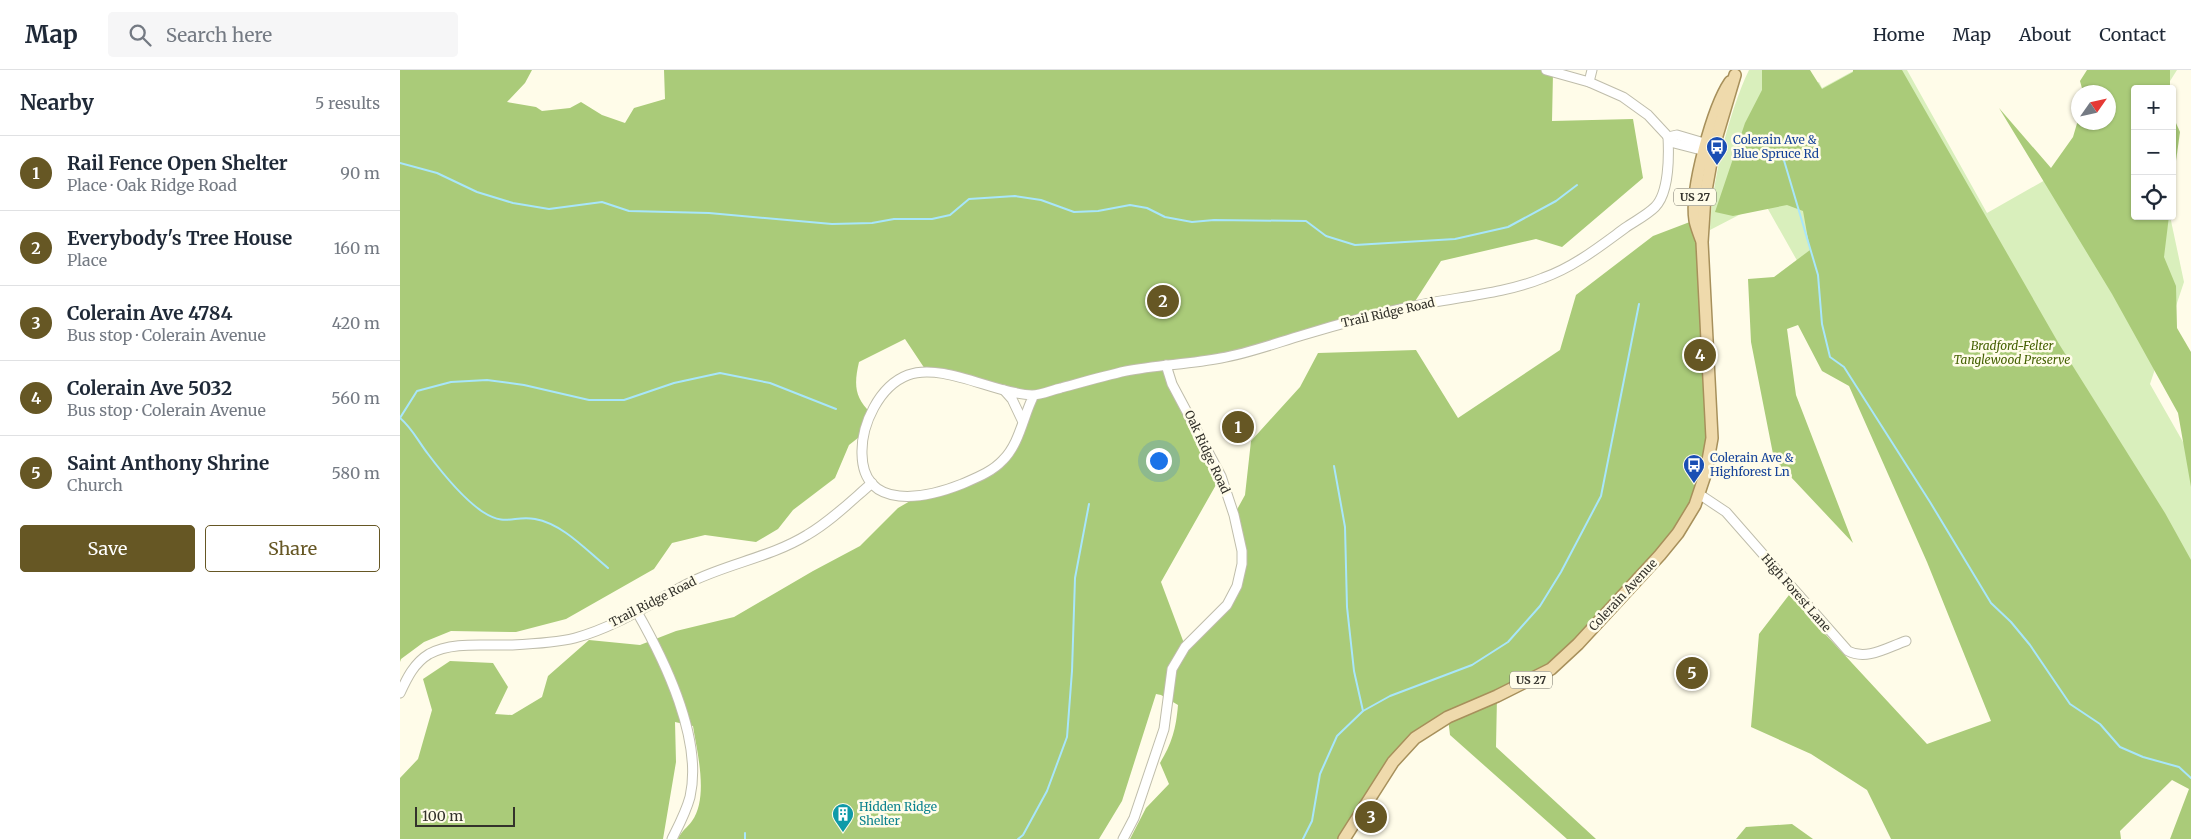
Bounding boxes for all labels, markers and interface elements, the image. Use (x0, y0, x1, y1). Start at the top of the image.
search box (108, 12, 458, 57)
text: Map (25, 19, 78, 50)
icon: search (126, 21, 154, 49)
text: Search here (166, 23, 272, 47)
text: Home (1873, 23, 1925, 46)
text: Map (1953, 23, 1991, 46)
text: About (2019, 23, 2071, 46)
text: Contact (2099, 23, 2166, 46)
north arrow (2071, 85, 2116, 130)
map controls (2131, 85, 2176, 220)
button: + (2131, 85, 2176, 130)
text: Nearby (20, 89, 94, 116)
text: 5 results (315, 93, 380, 113)
button: − (2131, 130, 2176, 175)
place label: Colerain Ave & Blue Spruce Rd (1733, 132, 1819, 161)
bus stop icon: Colerain Ave & Blue Spruce Rd (1705, 135, 1729, 166)
text: Rail Fence Open Shelter (67, 151, 288, 175)
text: 1 (32, 163, 40, 183)
text: 90 m (340, 163, 380, 183)
text: Place · Oak Ridge Road (67, 175, 237, 195)
button: locate (2131, 175, 2176, 220)
road number: US 27 (1674, 188, 1716, 206)
text: Everybody's Tree House (67, 226, 292, 250)
text: 2 (31, 238, 41, 258)
text: 160 m (334, 238, 380, 258)
text: Place (67, 250, 107, 270)
pin: 2 (1147, 282, 1179, 320)
street label: Trail Ridge Road (1340, 294, 1436, 331)
text: Colerain Ave 4784 (67, 301, 233, 325)
text: 3 (31, 313, 41, 333)
text: 420 m (332, 313, 380, 333)
text: Bus stop · Colerain Avenue (67, 325, 266, 345)
pin: 4 (1684, 336, 1716, 374)
park label: Bradford-Felter Tanglewood Preserve (1954, 338, 2070, 367)
text: Colerain Ave 5032 (67, 376, 232, 400)
text: 4 (31, 388, 41, 408)
text: 560 m (331, 388, 380, 408)
text: Bus stop · Colerain Avenue (67, 400, 266, 420)
street label: Oak Ridge Road (1182, 408, 1233, 496)
pin: 1 (1222, 408, 1254, 446)
your location (1146, 448, 1172, 474)
place label: Colerain Ave & Highforest Ln (1710, 450, 1794, 479)
text: Saint Anthony Shrine (67, 451, 269, 475)
bus stop icon: Colerain Ave & Highforest Ln (1682, 453, 1706, 484)
text: 5 (31, 463, 41, 483)
text: 580 m (332, 463, 380, 483)
text: Church (67, 475, 123, 495)
button: Save (20, 525, 195, 572)
button: Share (205, 525, 380, 572)
street label: High Forest Lane (1758, 551, 1834, 635)
street label: Colerain Avenue (1585, 556, 1660, 634)
street label: Trail Ridge Road (607, 573, 699, 630)
pin: 5 (1676, 654, 1708, 692)
road number: US 27 (1510, 672, 1552, 688)
pin: 3 (1355, 798, 1387, 836)
place label: Hidden Ridge Shelter (859, 799, 937, 828)
building icon: Hidden Ridge Shelter (831, 802, 855, 833)
scale bar (415, 804, 515, 827)
text: 100 m (422, 807, 463, 825)

